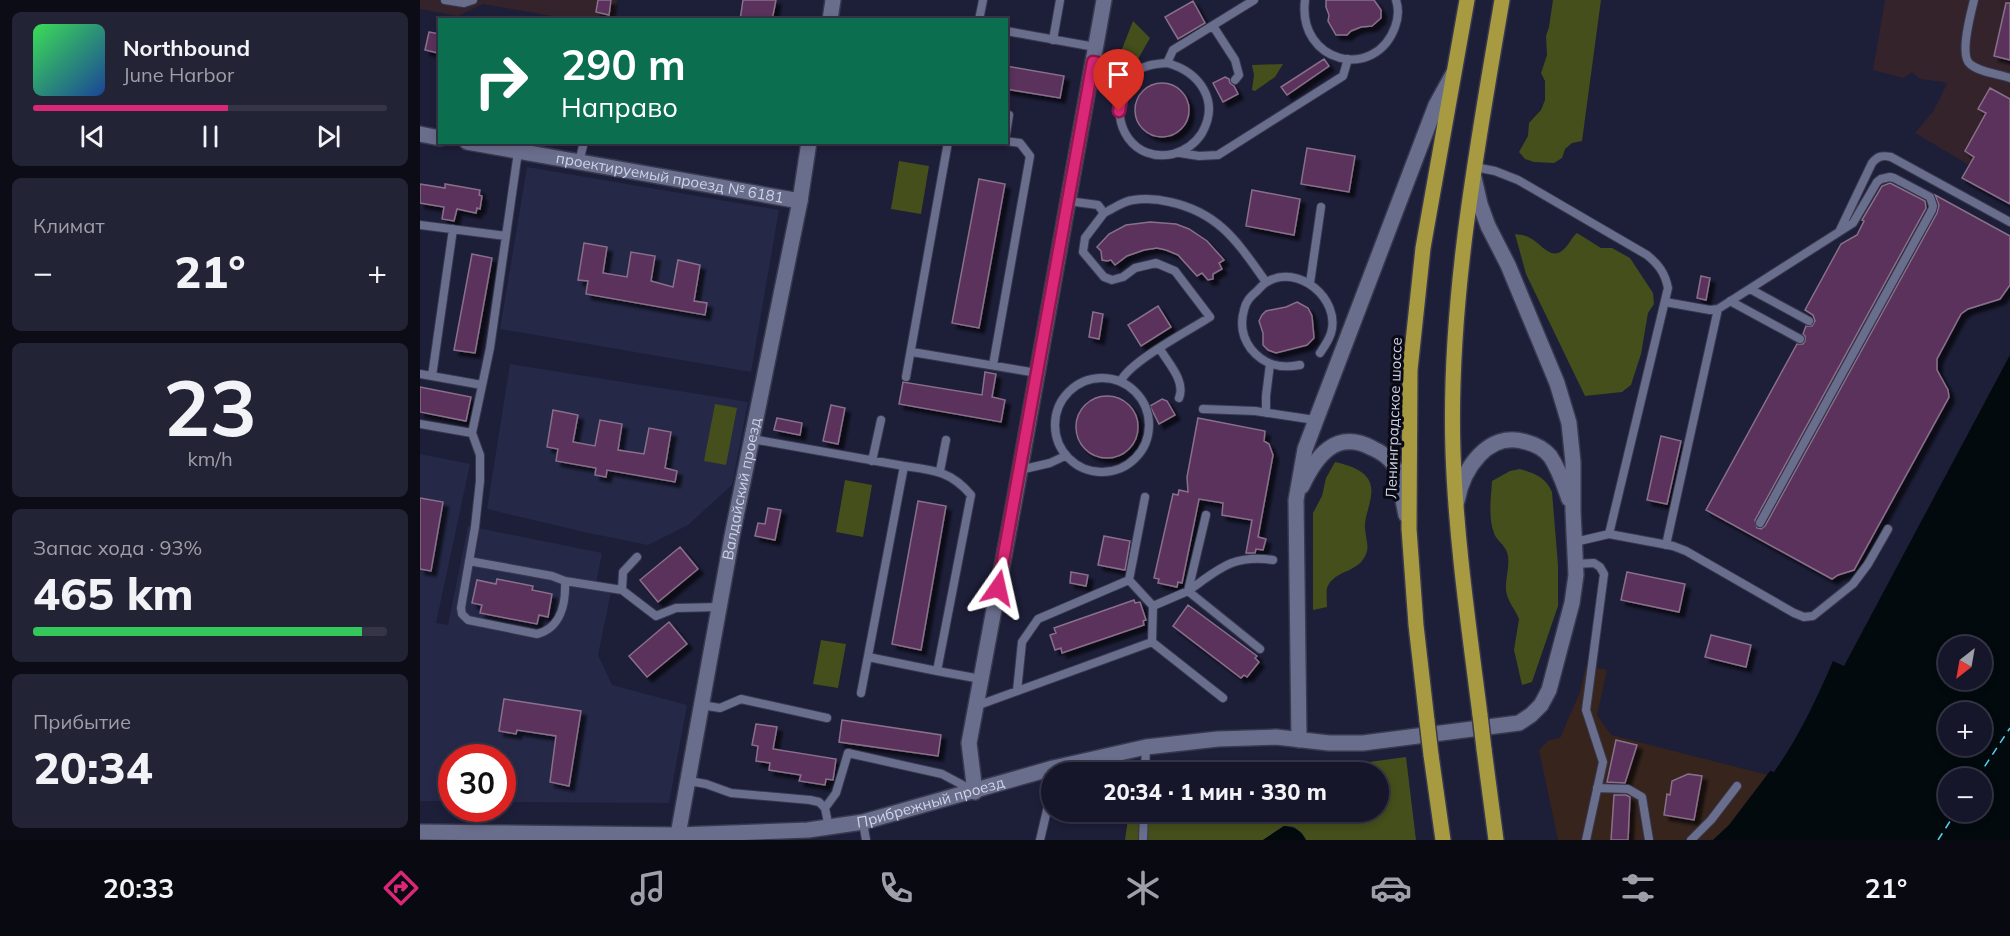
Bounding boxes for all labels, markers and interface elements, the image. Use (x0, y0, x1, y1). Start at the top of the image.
text: Northbound (123, 34, 250, 62)
text: 290 m (561, 38, 686, 91)
icon: right (462, 42, 540, 120)
pin (1093, 49, 1144, 111)
icon: arrive (1102, 58, 1135, 91)
text: June Harbor (123, 62, 234, 87)
text: Направо (561, 90, 678, 124)
icon: previous (76, 120, 109, 153)
icon: pause (194, 120, 227, 153)
icon: next (312, 120, 345, 153)
street label: проектируемый проезд № 6181 (555, 148, 785, 207)
text: Климат (33, 213, 105, 238)
text: 21° (174, 243, 246, 299)
text: − (33, 251, 53, 292)
text: + (367, 251, 387, 292)
street label: Ленинградское шоссе (1381, 337, 1406, 499)
text: 23 (163, 358, 257, 456)
street label: Валдайский проезд (718, 416, 765, 561)
text: km/h (187, 446, 233, 471)
text: Запас хода · 93% (33, 535, 202, 560)
position arrow (966, 556, 1030, 620)
text: 465 km (33, 565, 194, 621)
north arrow (1938, 636, 1992, 690)
map controls (1938, 636, 1992, 822)
button: + (1938, 702, 1992, 756)
text: Прибытие (33, 709, 131, 734)
text: 20:34 (33, 739, 153, 795)
speed limit sign: 30 (438, 744, 516, 822)
button: − (1938, 768, 1992, 822)
street label: Прибрежный проезд (855, 772, 1007, 832)
text: 20:34 · 1 мин · 330 m (1103, 778, 1327, 806)
icon: directions (380, 867, 422, 909)
icon: music (627, 867, 669, 909)
icon: phone (875, 867, 917, 909)
icon: climate (1122, 867, 1164, 909)
icon: car (1370, 867, 1412, 909)
icon: filters (1617, 867, 1659, 909)
text: 20:33 (103, 871, 174, 905)
text: 21° (1865, 871, 1907, 905)

